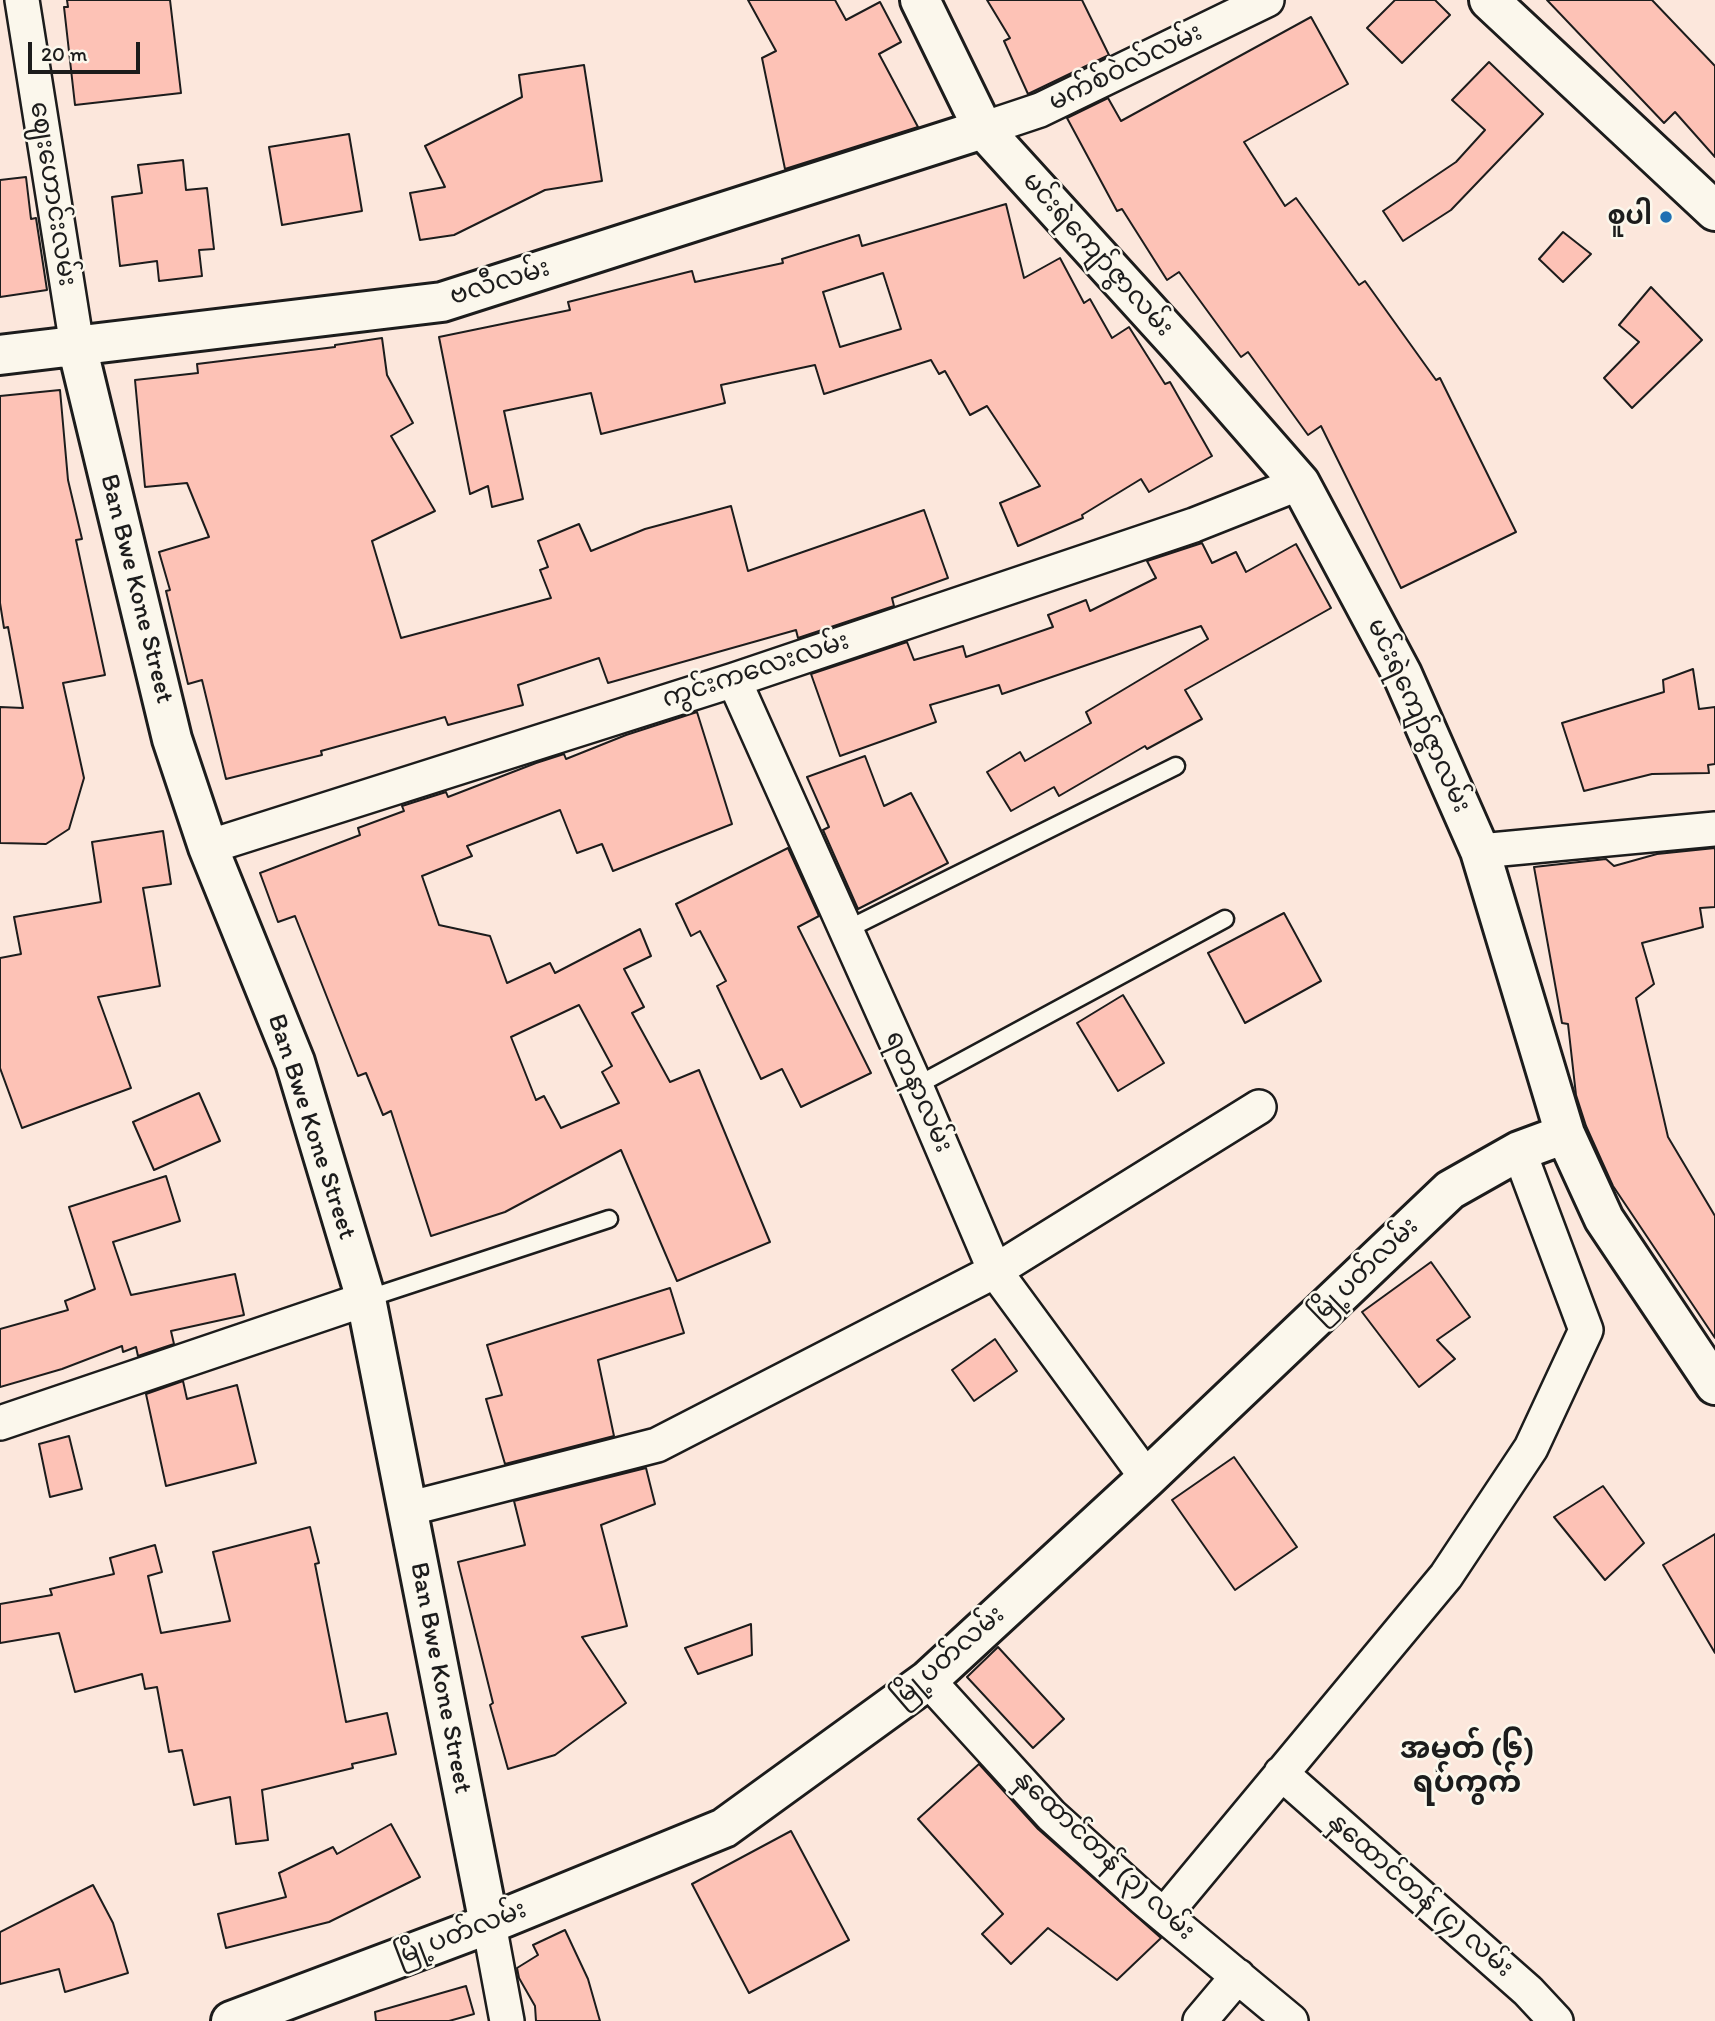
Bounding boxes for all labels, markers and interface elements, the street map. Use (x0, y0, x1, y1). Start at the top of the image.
street label: မက်စ်ဝဲလ်လမ်း (1044, 17, 1208, 119)
scale bar (32, 28, 144, 72)
text: 20 m (41, 41, 87, 66)
street label: ဈေးဟောင်းလမ်း (22, 99, 82, 289)
street label: မင်းရဲကျော်ဇွာလမ်း (1015, 166, 1179, 344)
place label: စူပါ (1607, 201, 1652, 233)
marker: စူပါ (1658, 209, 1674, 225)
street label: ဗလီလမ်း (446, 253, 554, 313)
street label: Ban Bwe Kone Street (92, 471, 180, 707)
street label: မင်းရဲကျော်ဇွာလမ်း (1359, 614, 1477, 818)
street label: ကွင်းကလေးလမ်း (659, 626, 853, 716)
street label: Ban Bwe Kone Street (260, 1010, 362, 1244)
street label: ရတနာလမ်း (877, 1026, 959, 1158)
street label: မြို့ပတ်လမ်း (1304, 1212, 1426, 1330)
street label: Ban Bwe Kone Street (402, 1560, 478, 1796)
street label: မြို့ပတ်လမ်း (887, 1600, 1011, 1714)
district label: အမှတ် (၆) ရပ်ကွက် (1400, 1732, 1534, 1802)
street label: နှထောင်တန် (၃) လမ်း (1007, 1764, 1201, 1948)
street label: နှထောင်တန် (၄) လမ်း (1321, 1807, 1519, 1985)
street label: မြို့ပတ်လမ်း (391, 1895, 531, 1973)

